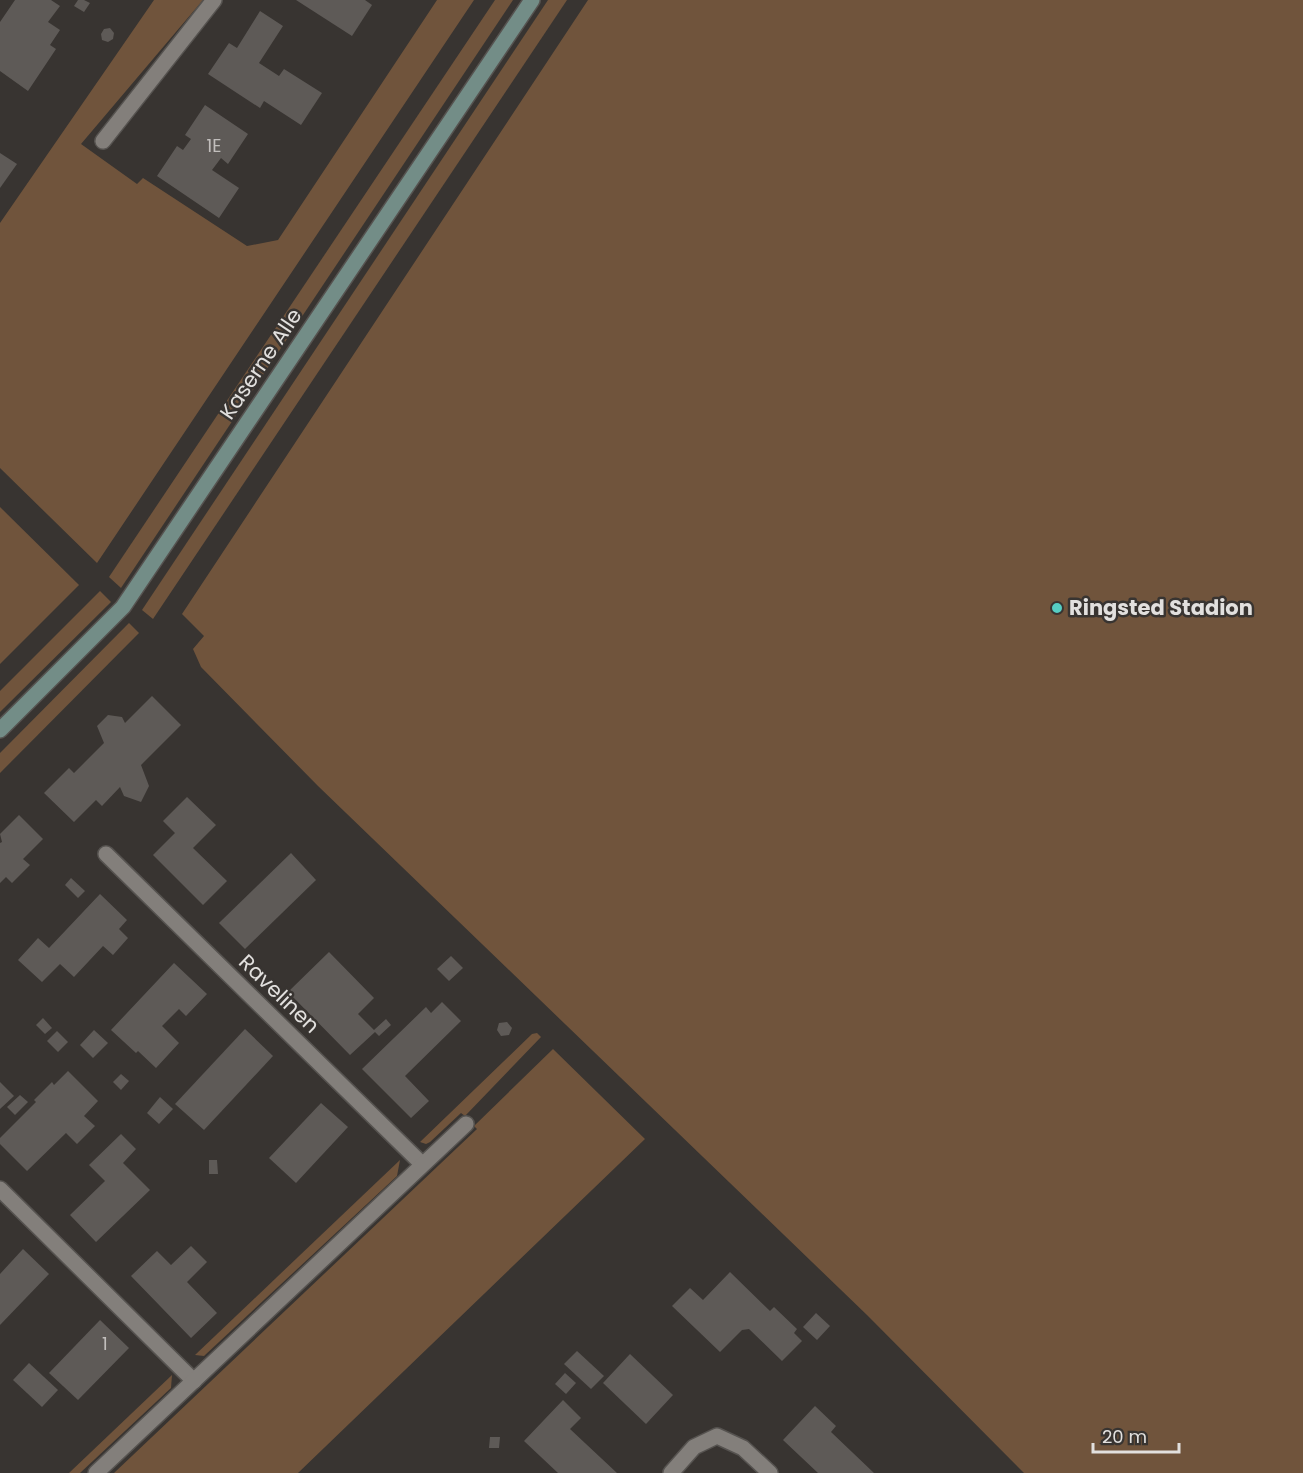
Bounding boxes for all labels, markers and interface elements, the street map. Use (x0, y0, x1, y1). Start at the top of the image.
house number: 1E (207, 133, 222, 158)
street label: Kaserne Alle (213, 302, 308, 425)
place label: Ringsted Stadion (1069, 593, 1253, 622)
marker: Ringsted Stadion (1050, 601, 1064, 615)
street label: Ravelinen (233, 948, 326, 1039)
house number: 1 (102, 1331, 108, 1356)
scale bar (1093, 1416, 1178, 1454)
text: 20 m (1102, 1424, 1147, 1449)

